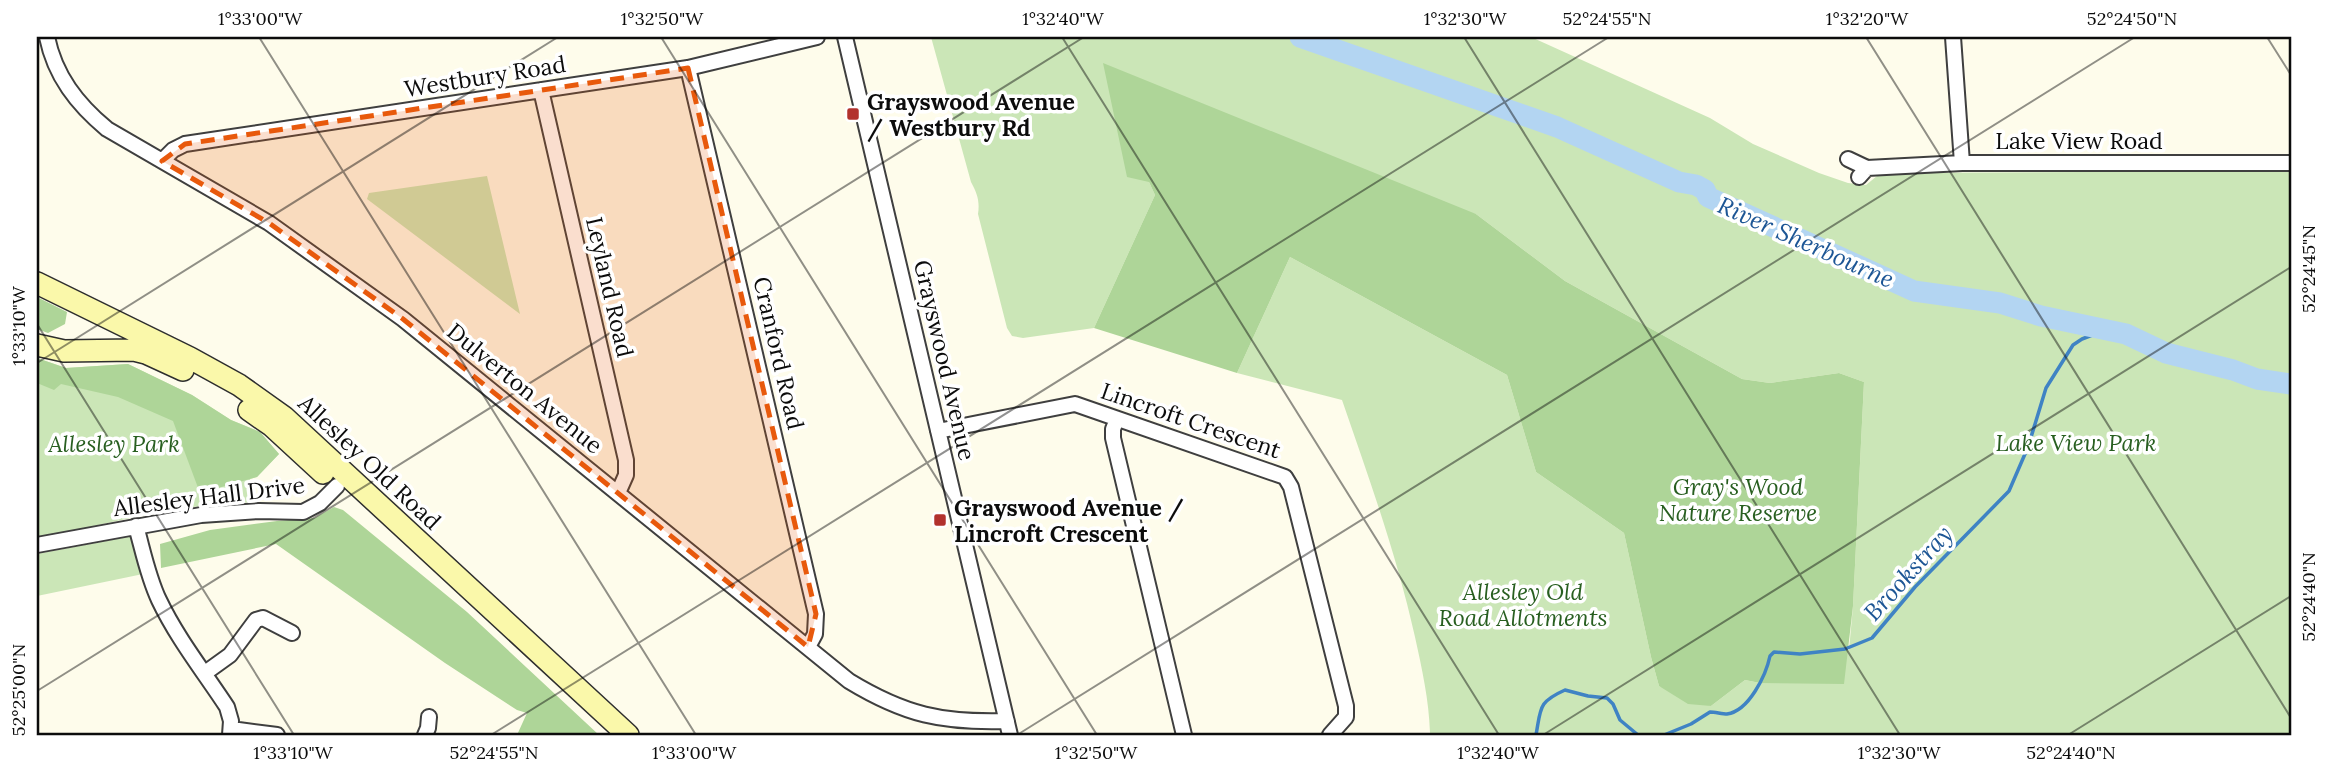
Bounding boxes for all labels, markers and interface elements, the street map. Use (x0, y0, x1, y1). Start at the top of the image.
text: 1°33'00"W (218, 7, 303, 30)
text: 1°32'50"W (621, 7, 704, 30)
text: 1°32'40"W (1022, 7, 1105, 30)
text: 1°32'30"W (1424, 7, 1507, 30)
text: 52°24'55"N (1563, 7, 1651, 30)
text: 1°32'20"W (1826, 7, 1909, 30)
text: 52°24'50"N (2087, 7, 2177, 30)
street label: Westbury Road (402, 49, 568, 103)
place label: Grayswood Avenue / Westbury Rd (867, 87, 1075, 143)
marker: Grayswood Avenue / Westbury Rd (845, 106, 861, 122)
street label: Lake View Road (1995, 126, 2163, 155)
water label: River Sherbourne (1713, 189, 1899, 295)
street label: Leyland Road (580, 214, 640, 360)
text: 52°24'45"N (2297, 225, 2320, 313)
street label: Grayswood Avenue (908, 257, 982, 463)
street label: Cranford Road (747, 274, 811, 432)
text: 1°33'10"W (7, 285, 30, 366)
street label: Dulverton Avenue (441, 316, 609, 460)
street label: Lincroft Crescent (1097, 376, 1285, 464)
street label: Allesley Old Road (292, 388, 448, 536)
park label: Lake View Park (1996, 428, 2157, 457)
park label: Allesley Park (47, 429, 180, 458)
street label: Allesley Hall Drive (111, 470, 306, 522)
park label: Gray's Wood Nature Reserve (1659, 472, 1817, 527)
place label: Grayswood Avenue / Lincroft Crescent (954, 493, 1184, 548)
marker: Grayswood Avenue / Lincroft Crescent (932, 512, 948, 528)
water label: Brookstray (1857, 519, 1959, 627)
text: 52°24'40"N (2297, 552, 2320, 642)
park label: Allesley Old Road Allotments (1439, 577, 1607, 632)
text: 52°25'00"N (7, 644, 30, 736)
text: 1°33'10"W (253, 741, 334, 764)
text: 52°24'55"N (450, 741, 538, 764)
text: 1°33'00"W (652, 741, 737, 764)
text: 1°32'50"W (1055, 741, 1138, 764)
text: 1°32'40"W (1457, 741, 1540, 764)
text: 1°32'30"W (1858, 741, 1941, 764)
text: 52°24'40"N (2026, 741, 2116, 764)

